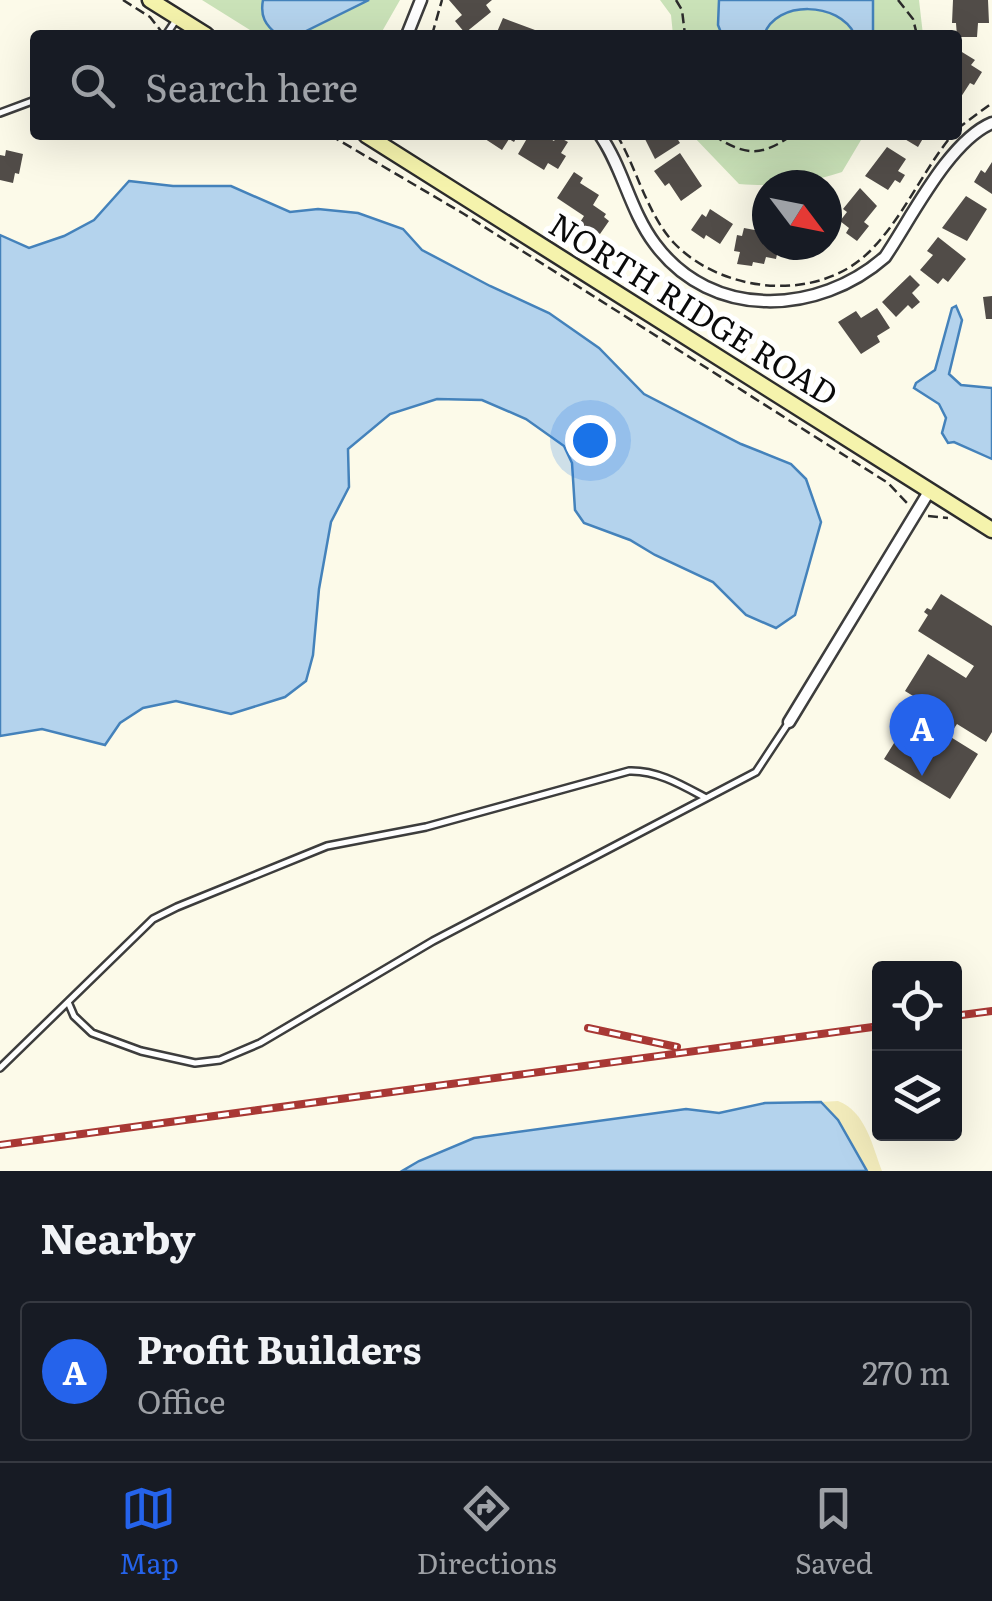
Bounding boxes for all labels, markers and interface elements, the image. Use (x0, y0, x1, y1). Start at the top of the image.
search box (30, 30, 962, 140)
text: Search here (145, 57, 358, 114)
icon: search (65, 58, 120, 113)
north arrow (752, 170, 842, 260)
street label: NORTH RIDGE ROAD (541, 199, 848, 416)
your location (565, 415, 616, 466)
pin: A (890, 694, 954, 776)
map controls (872, 961, 962, 1141)
button: locate (872, 961, 962, 1051)
button: layers (872, 1051, 962, 1141)
text: Nearby (40, 1205, 196, 1267)
text: Profit Builders (137, 1319, 421, 1376)
text: A (62, 1347, 87, 1395)
text: 270 m (862, 1347, 950, 1395)
text: Office (137, 1376, 226, 1424)
tab: Map (119, 1481, 179, 1583)
tab: Directions (417, 1481, 557, 1583)
tab: Saved (795, 1481, 873, 1583)

